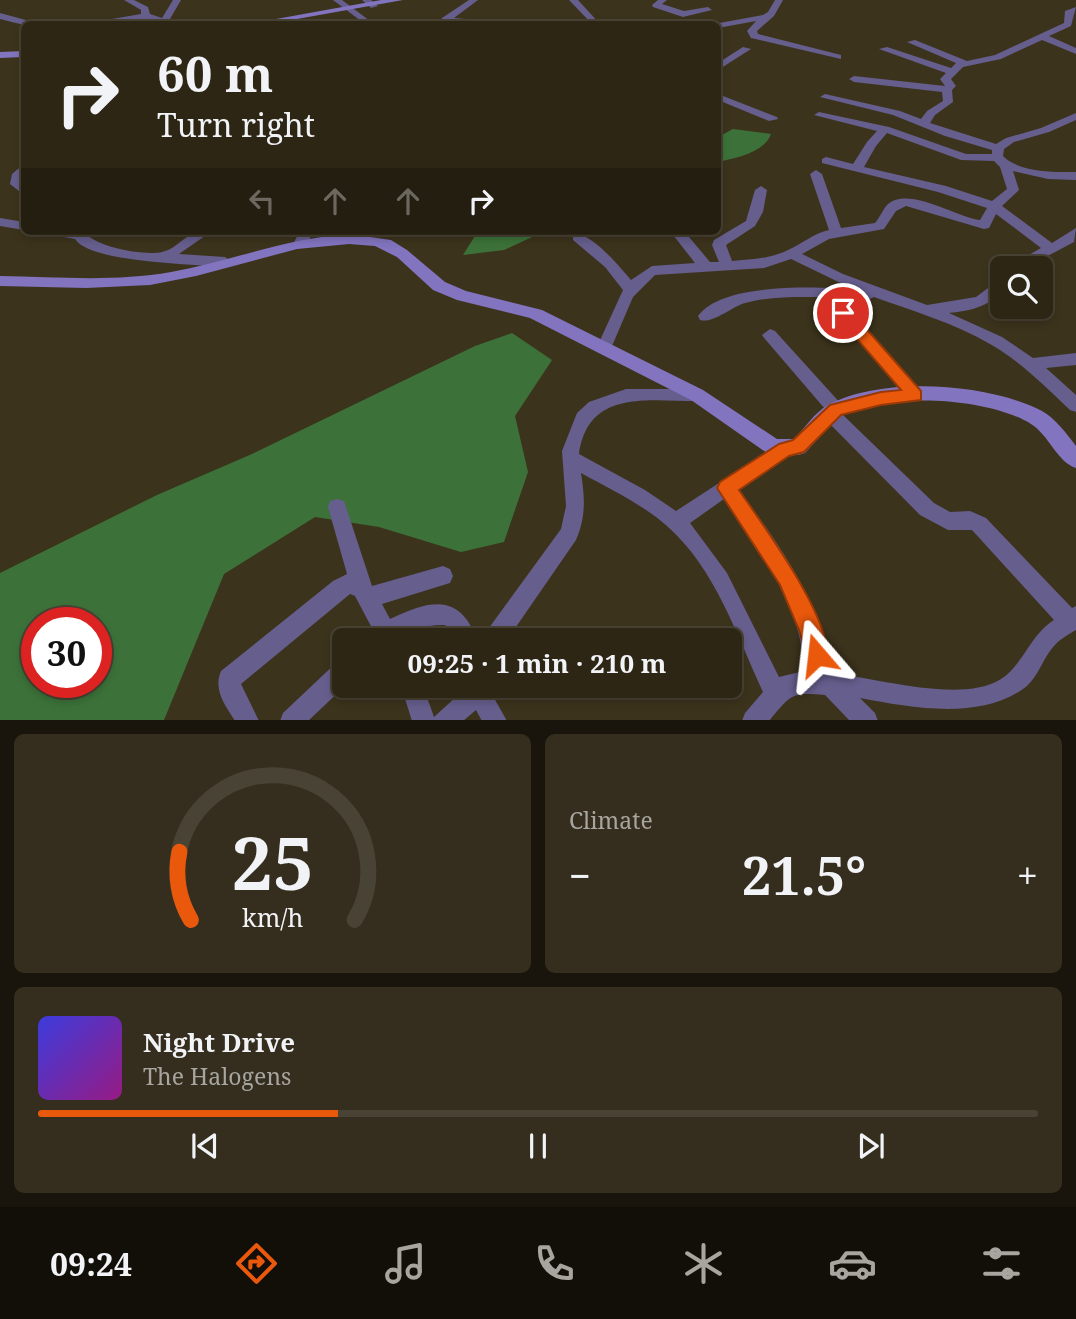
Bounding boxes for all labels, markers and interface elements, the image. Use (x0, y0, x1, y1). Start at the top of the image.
text: 60 m (157, 40, 273, 106)
icon: right (42, 49, 133, 140)
text: Turn right (157, 103, 315, 146)
icon: left (243, 182, 281, 220)
icon: ahead (316, 182, 354, 220)
icon: ahead (389, 182, 427, 220)
icon: right (462, 182, 500, 220)
map controls (990, 256, 1053, 319)
button: search (990, 256, 1053, 319)
pin (813, 283, 873, 343)
icon: arrive (824, 294, 862, 332)
speed limit sign: 30 (21, 607, 112, 698)
position arrow (780, 618, 854, 692)
text: 09:25 · 1 min · 210 m (407, 645, 667, 681)
text: Climate (569, 804, 653, 836)
text: 25 (231, 812, 314, 911)
text: 21.5° (742, 839, 866, 910)
text: − (569, 849, 591, 901)
text: + (1017, 849, 1038, 901)
text: km/h (242, 899, 303, 933)
text: Night Drive (143, 1024, 295, 1060)
text: The Halogens (143, 1060, 291, 1092)
icon: previous (186, 1127, 224, 1165)
icon: pause (519, 1127, 557, 1165)
icon: next (852, 1127, 890, 1165)
icon: directions (232, 1239, 281, 1288)
icon: music (381, 1239, 430, 1288)
icon: phone (530, 1239, 579, 1288)
icon: climate (679, 1239, 728, 1288)
icon: car (828, 1239, 877, 1288)
icon: filters (977, 1239, 1026, 1288)
text: 09:24 (50, 1242, 132, 1285)

